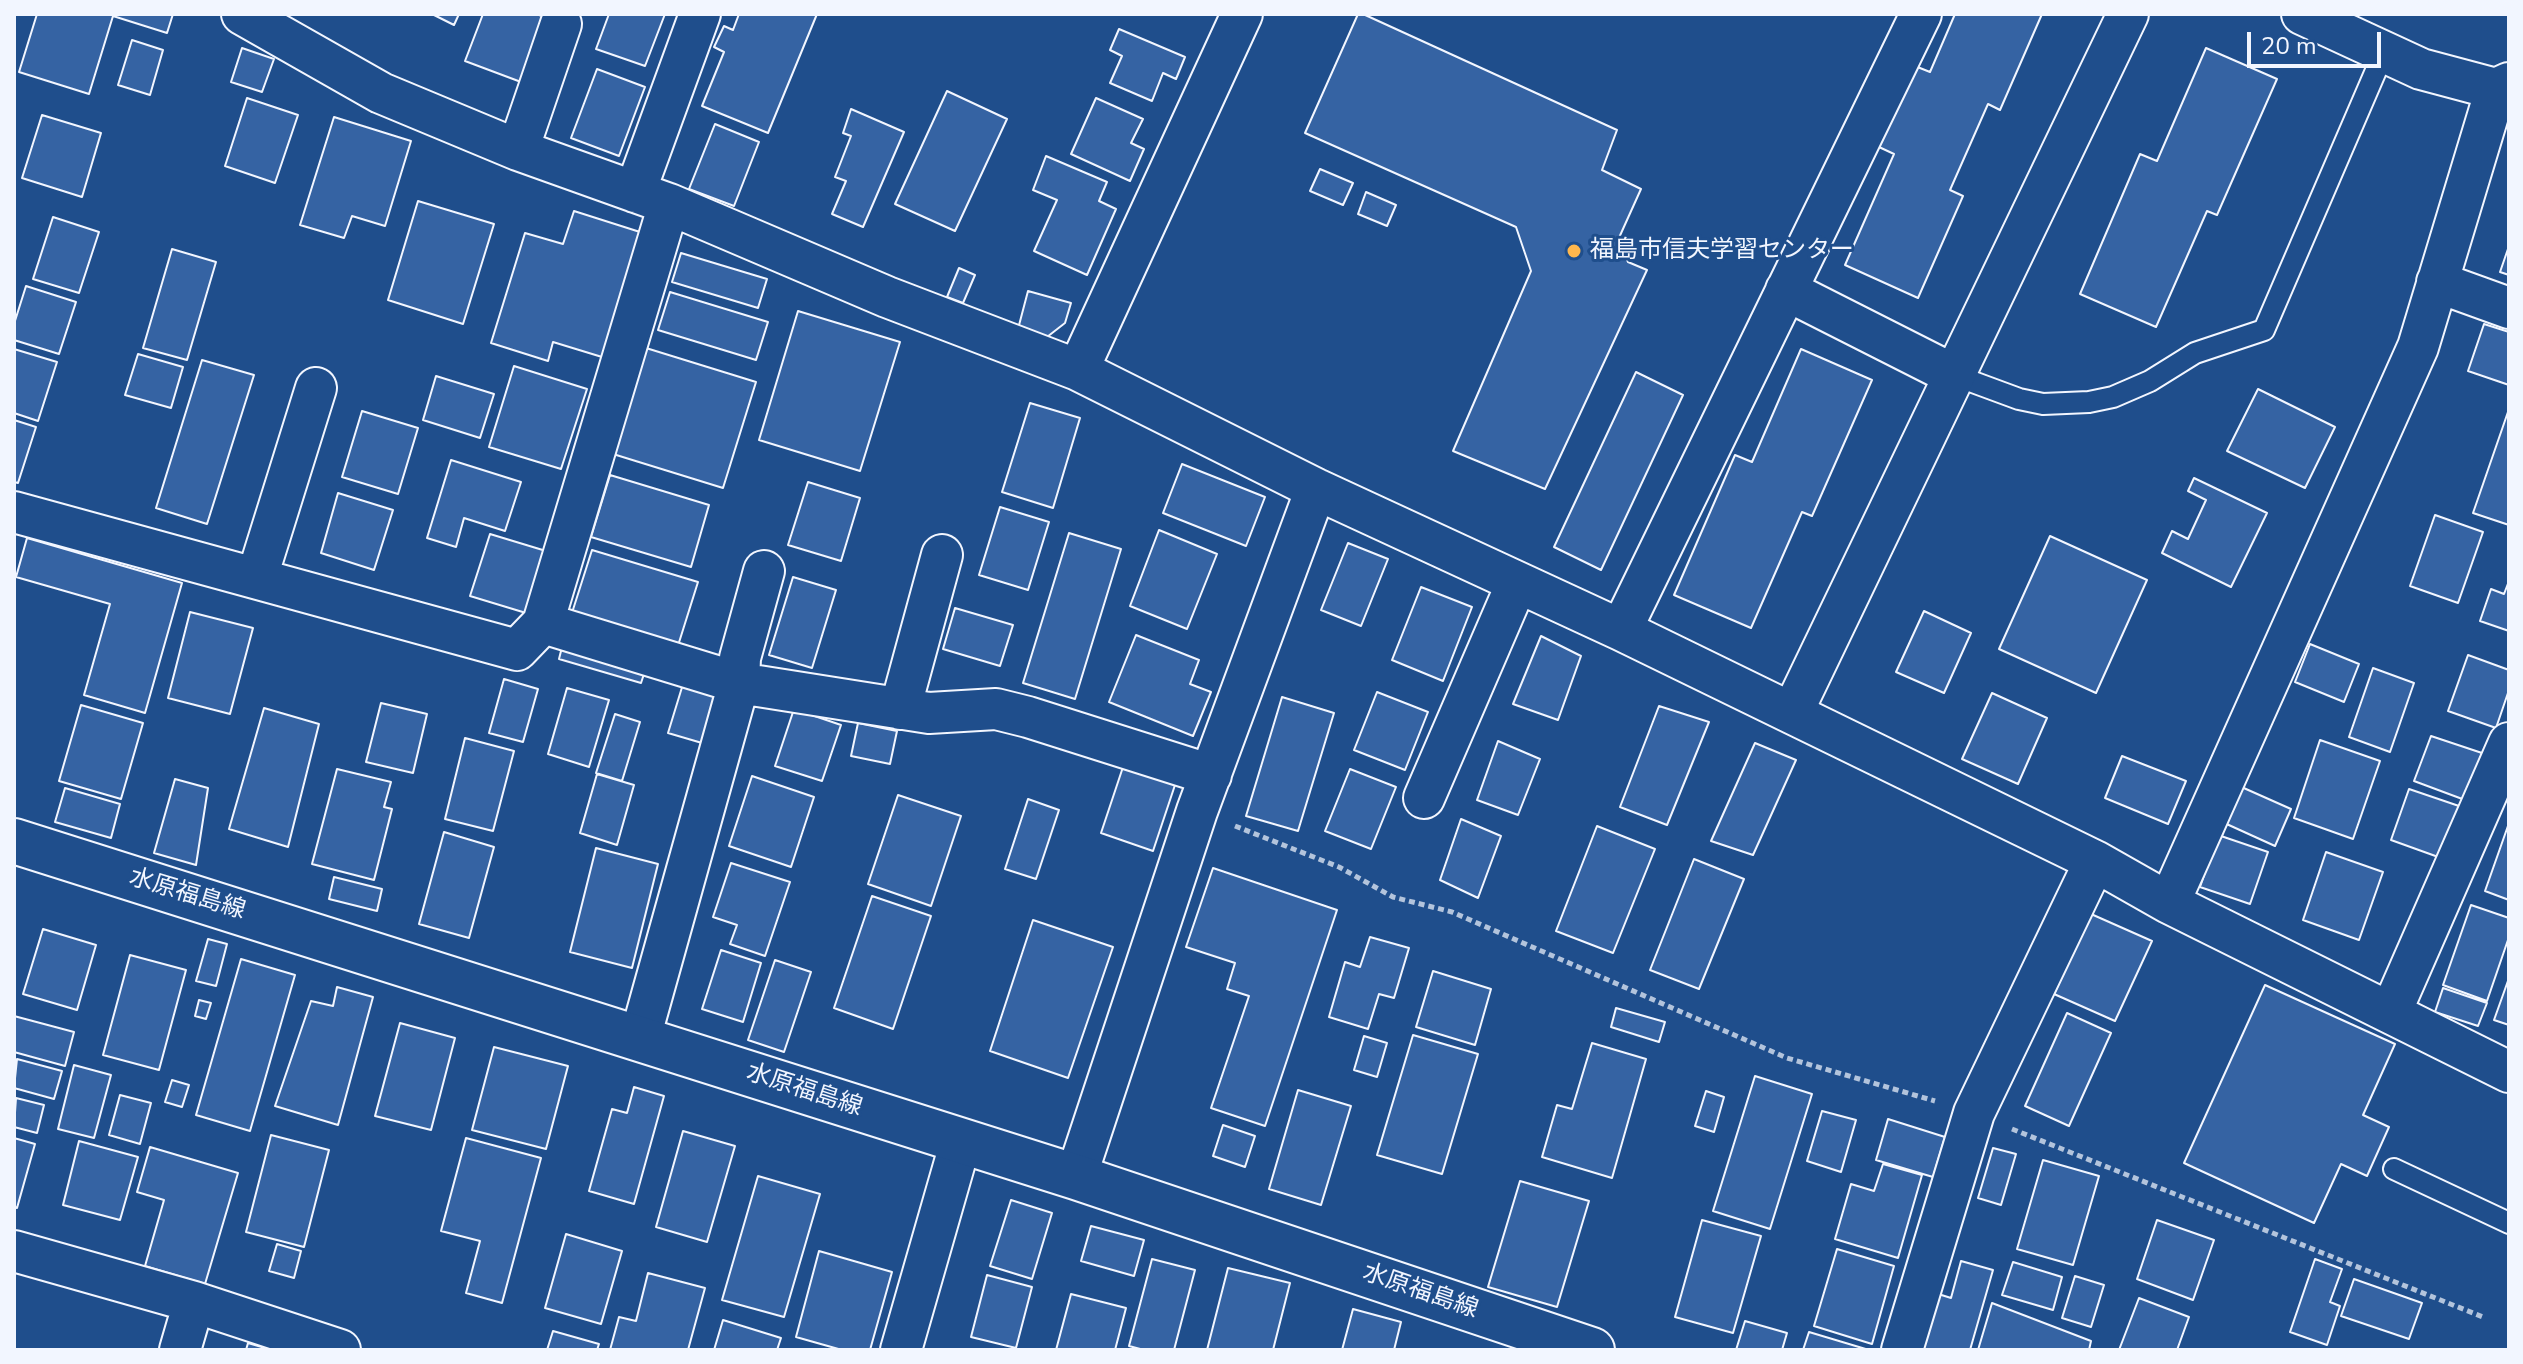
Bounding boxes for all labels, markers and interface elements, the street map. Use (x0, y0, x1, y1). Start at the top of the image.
scale bar (2251, 16, 2385, 66)
text: 20 m (2261, 30, 2317, 62)
place label: 福島市信夫学習センター (1590, 237, 1854, 265)
marker: 福島市信夫学習センター (1565, 242, 1583, 260)
street label: 水原福島線 (125, 864, 249, 926)
street label: 水原福島線 (742, 1059, 866, 1123)
street label: 水原福島線 (1359, 1259, 1481, 1325)

